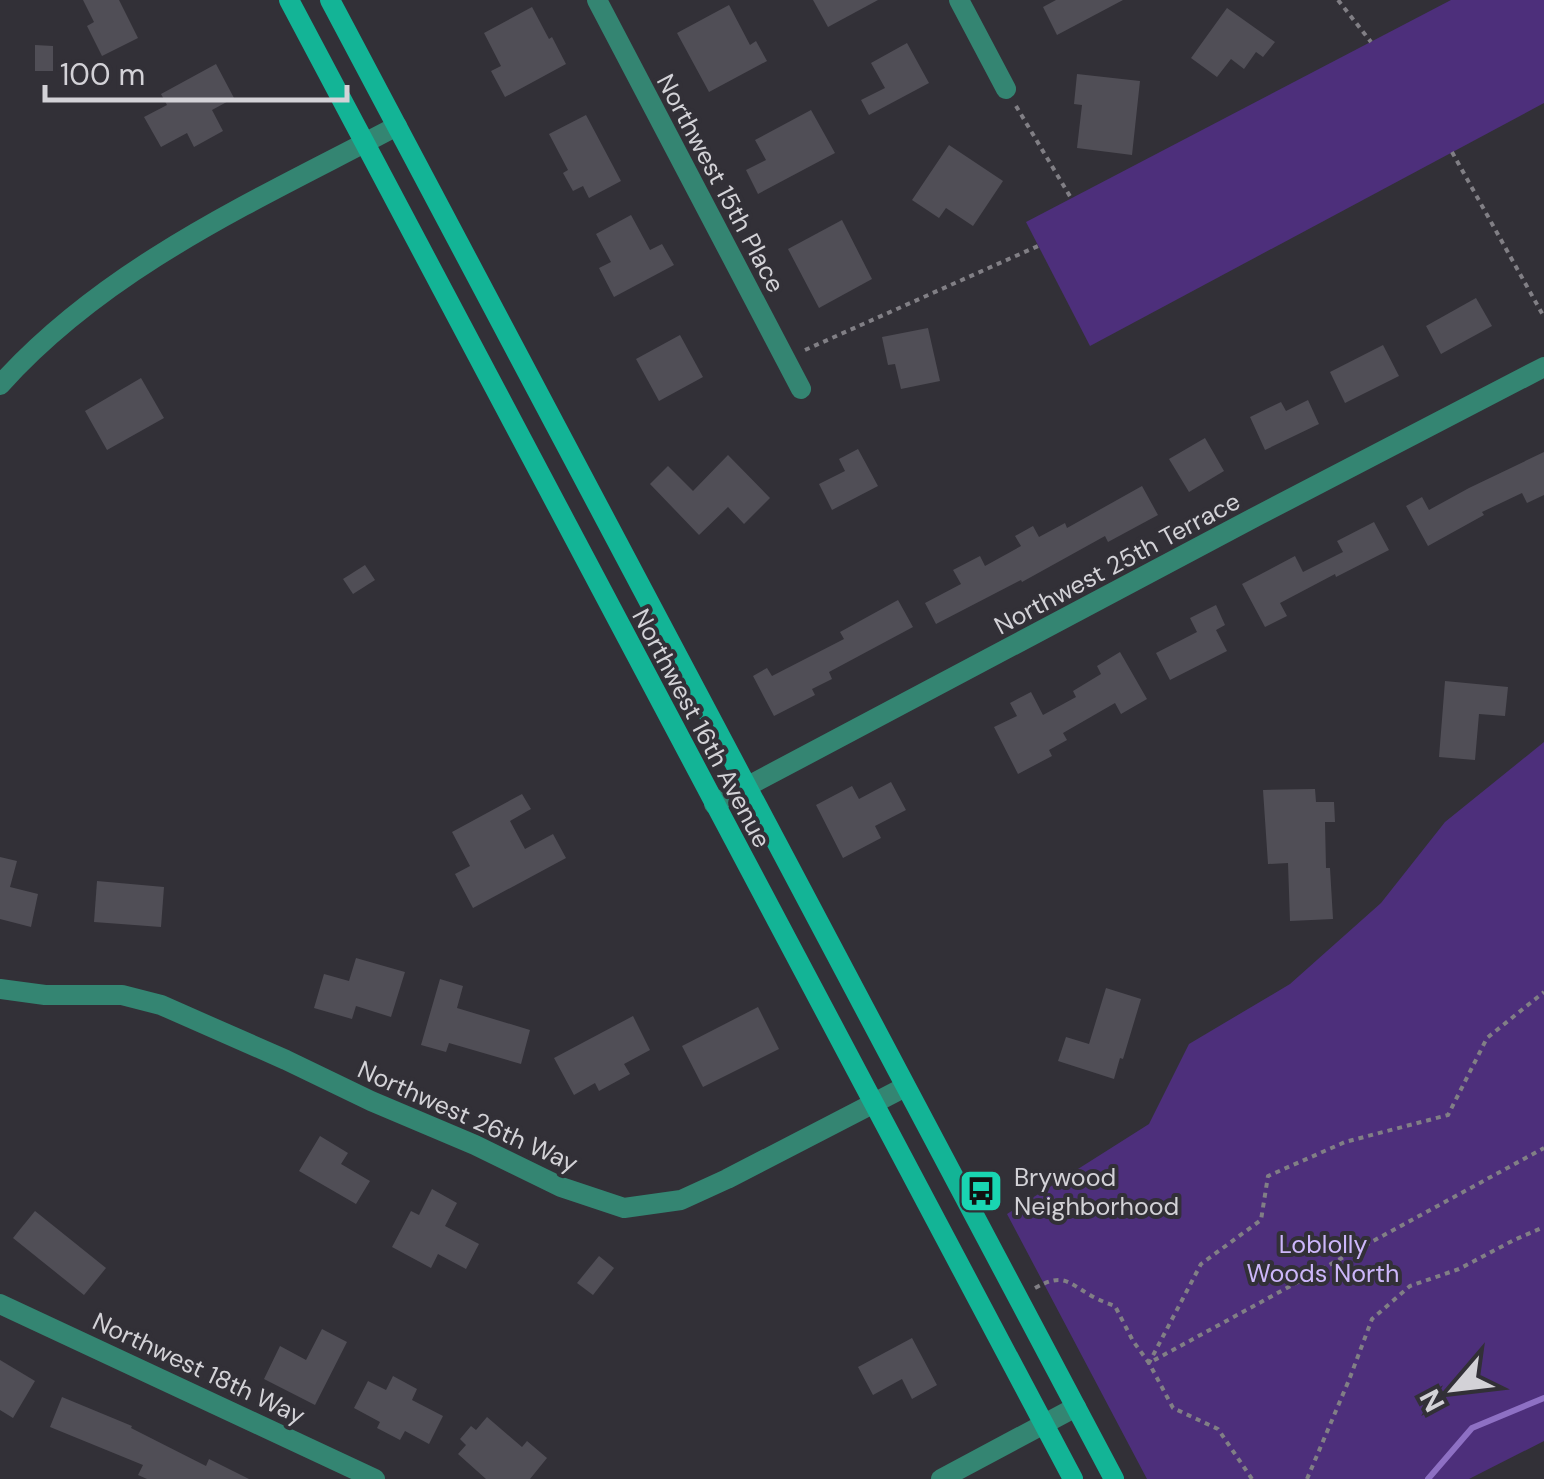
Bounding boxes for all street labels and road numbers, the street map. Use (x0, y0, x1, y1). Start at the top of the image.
street label: Northwest 15th Place (649, 68, 792, 298)
street label: Northwest 25th Terrace (989, 485, 1246, 642)
street label: Northwest 16th Avenue (625, 603, 779, 853)
street label: Northwest 26th Way (352, 1053, 583, 1180)
street label: Northwest 18th Way (87, 1305, 310, 1432)

